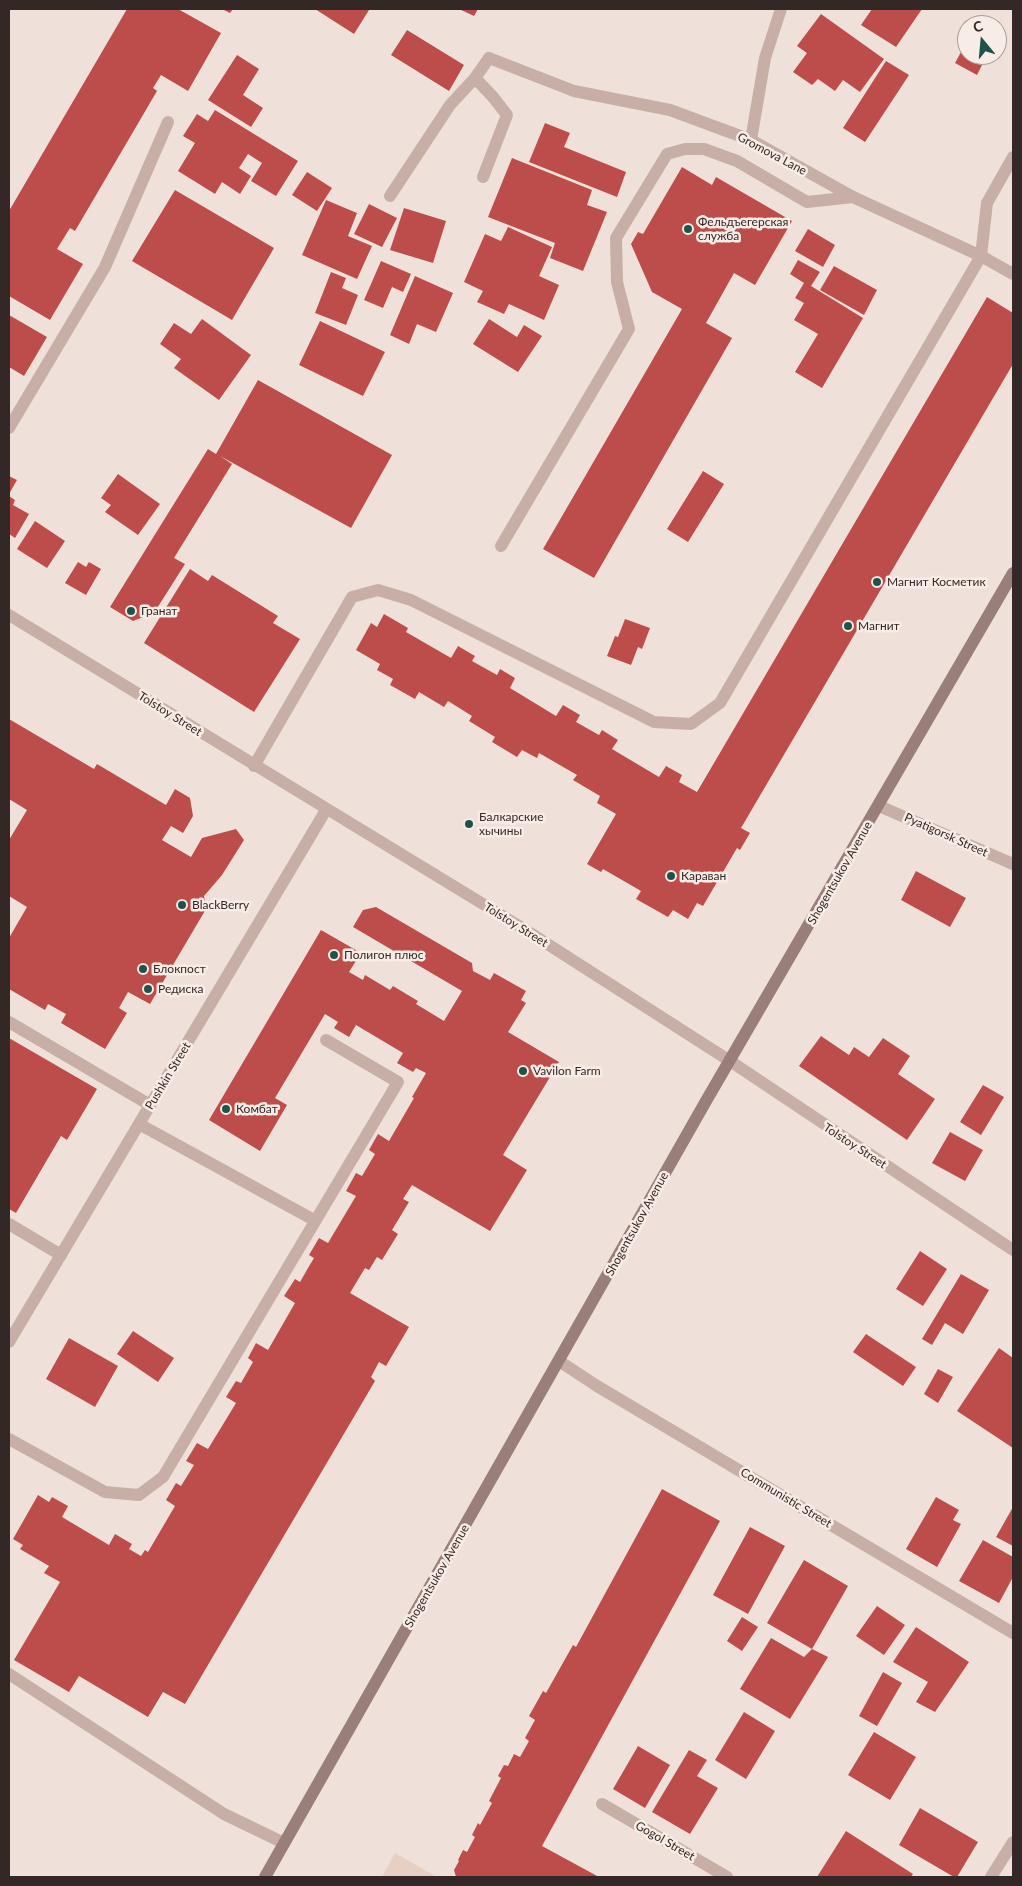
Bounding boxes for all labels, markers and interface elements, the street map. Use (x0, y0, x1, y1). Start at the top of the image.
north arrow (957, 15, 1007, 65)
text: С (971, 17, 985, 36)
street label: Gromova Lane (735, 130, 809, 178)
place label: Фельдъегерская служба (698, 215, 788, 243)
marker: Фельдъегерская служба (682, 223, 694, 235)
place label: Магнит Косметик (887, 575, 986, 589)
marker: Магнит Косметик (871, 576, 883, 588)
place label: Гранат (141, 604, 177, 618)
marker: Гранат (125, 605, 137, 617)
place label: Магнит (858, 619, 900, 633)
marker: Магнит (842, 620, 854, 632)
street label: Tolstoy Street (136, 689, 204, 739)
place label: Балкарские хычины (479, 810, 543, 838)
street label: Pyatigorsk Street (902, 810, 990, 860)
marker: Балкарские хычины (463, 818, 475, 830)
street label: Shogentsukov Avenue (805, 819, 875, 927)
place label: Караван (681, 869, 726, 883)
marker: Караван (665, 870, 677, 882)
place label: BlackBerry (192, 898, 249, 912)
marker: BlackBerry (176, 899, 188, 911)
street label: Tolstoy Street (482, 900, 550, 950)
place label: Полигон плюс (344, 948, 423, 962)
marker: Полигон плюс (328, 949, 340, 961)
place label: Блокпост (153, 962, 206, 976)
marker: Блокпост (137, 963, 149, 975)
place label: Редиска (158, 982, 203, 996)
marker: Редиска (142, 983, 154, 995)
street label: Pushkin Street (142, 1040, 194, 1112)
place label: Vavilon Farm (533, 1064, 601, 1078)
marker: Vavilon Farm (517, 1065, 529, 1077)
place label: Комбат (236, 1102, 278, 1116)
marker: Комбат (220, 1103, 232, 1115)
street label: Tolstoy Street (821, 1120, 889, 1172)
street label: Shogentsukov Avenue (602, 1170, 672, 1278)
street label: Communistic Street (738, 1465, 834, 1531)
street label: Shogentsukov Avenue (402, 1522, 472, 1630)
street label: Gogol Street (633, 1818, 697, 1864)

